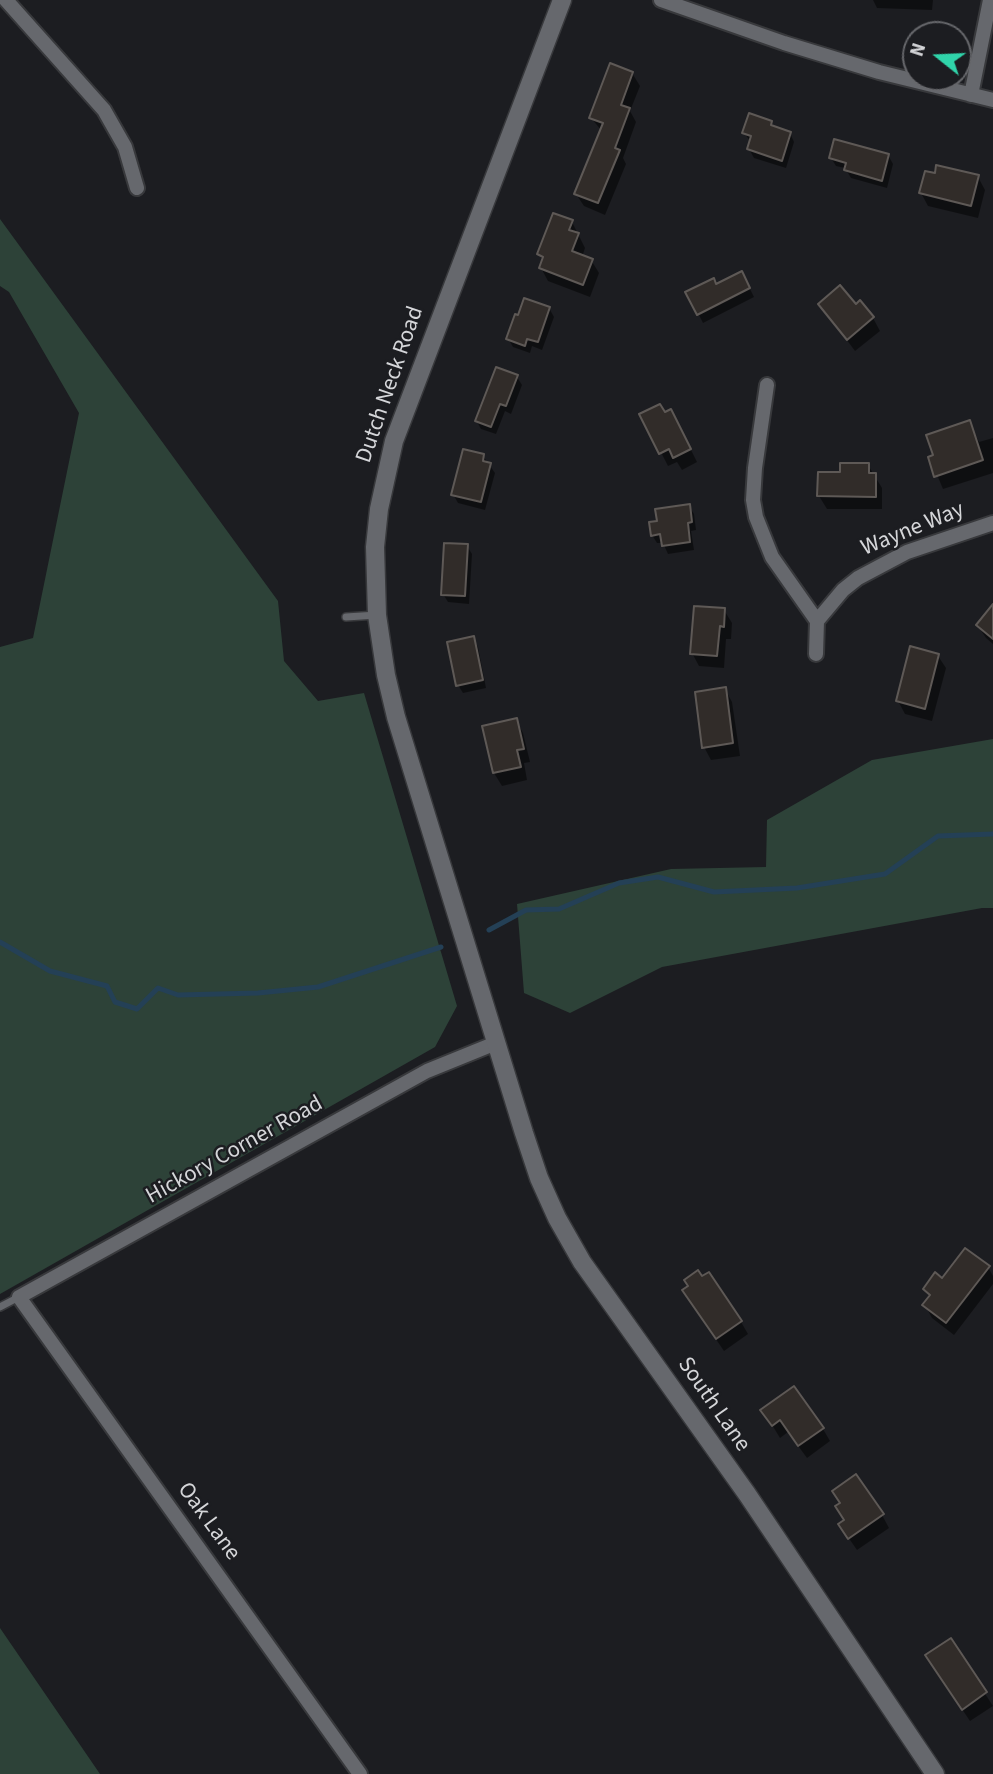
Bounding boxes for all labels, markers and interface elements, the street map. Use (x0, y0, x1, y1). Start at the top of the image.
north arrow (902, 21, 972, 91)
text: N (904, 40, 933, 60)
street label: Dutch Neck Road (351, 303, 431, 467)
street label: Wayne Way (857, 497, 969, 563)
street label: Hickory Corner Road (142, 1091, 328, 1211)
street label: South Lane (670, 1352, 756, 1458)
street label: Oak Lane (171, 1478, 245, 1566)

